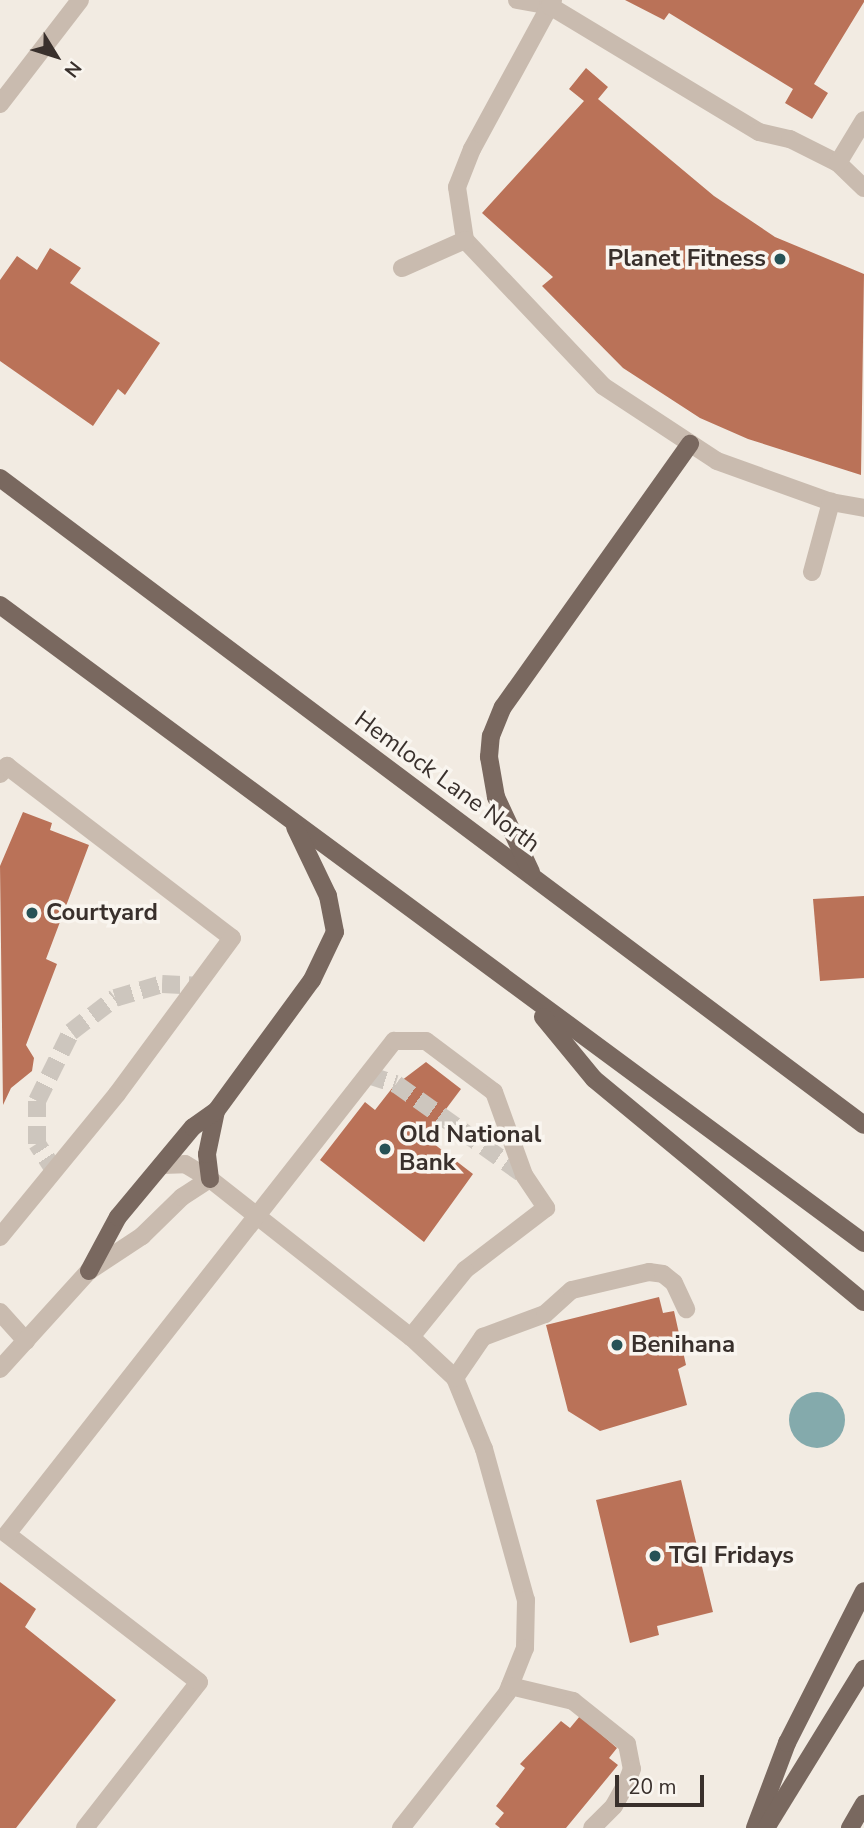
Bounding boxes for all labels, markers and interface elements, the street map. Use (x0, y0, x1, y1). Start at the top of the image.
north arrow (21, 21, 91, 91)
text: N (58, 55, 87, 83)
place label: Planet Fitness (608, 245, 766, 273)
marker: Planet Fitness (772, 251, 788, 267)
street label: Hemlock Lane North (349, 705, 545, 859)
place label: Courtyard (46, 899, 158, 927)
marker: Courtyard (24, 905, 40, 921)
place label: Old National Bank (399, 1121, 541, 1177)
marker: Old National Bank (377, 1141, 393, 1157)
place label: Benihana (631, 1331, 735, 1359)
marker: Benihana (609, 1337, 625, 1353)
place label: TGI Fridays (669, 1542, 794, 1570)
marker: TGI Fridays (647, 1548, 663, 1564)
scale bar (619, 1762, 708, 1806)
text: 20 m (628, 1773, 677, 1801)

